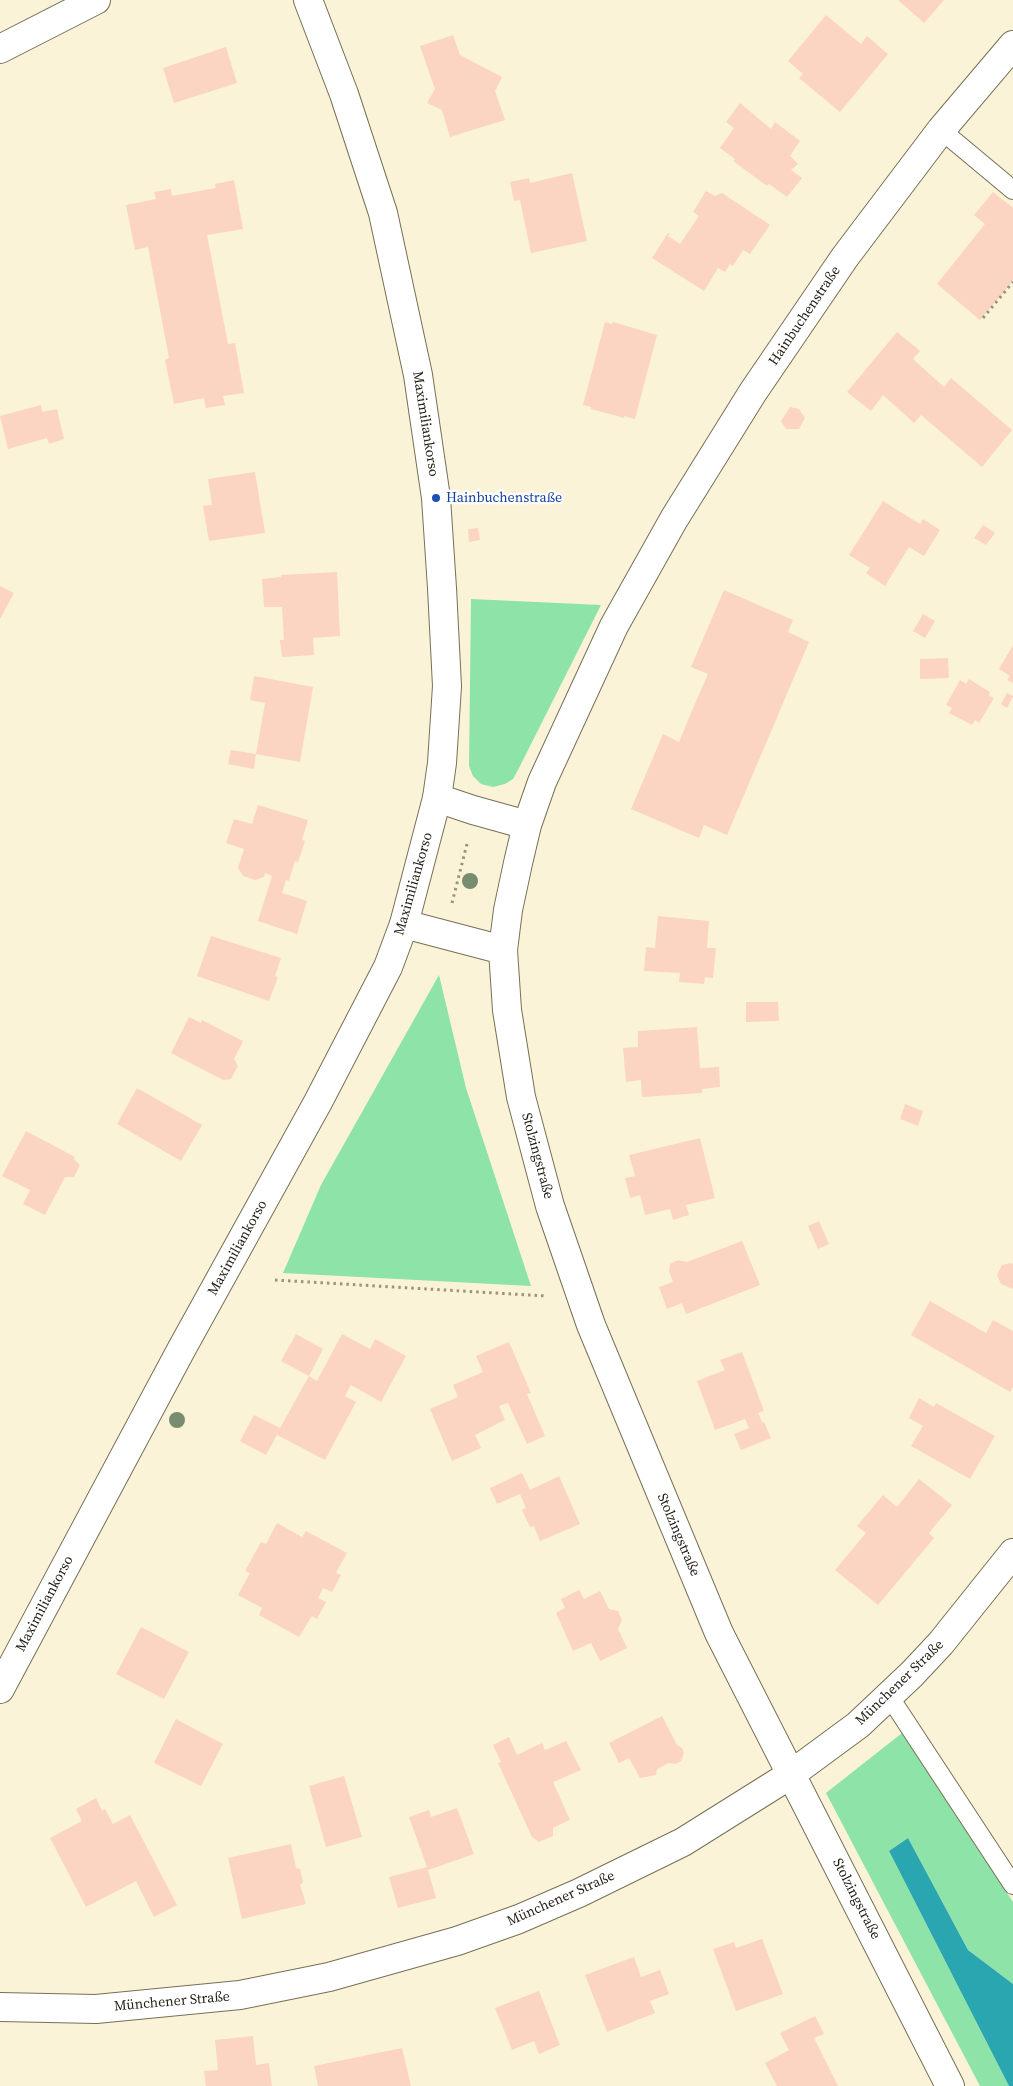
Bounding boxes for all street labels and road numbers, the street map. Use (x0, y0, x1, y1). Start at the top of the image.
street label: Hainbuchenstraße (766, 263, 844, 369)
street label: Maximiliankorso (408, 370, 442, 478)
street label: Maximiliankorso (391, 831, 437, 937)
street label: Stolzingstraße (517, 1111, 557, 1201)
street label: Maximiliankorso (205, 1197, 271, 1299)
street label: Stolzingstraße (653, 1491, 703, 1579)
street label: Maximiliankorso (13, 1553, 77, 1655)
street label: Münchener Straße (852, 1637, 948, 1729)
street label: Stolzingstraße (828, 1856, 884, 1942)
street label: Münchener Straße (505, 1868, 617, 1930)
street label: Münchener Straße (114, 1989, 230, 2015)

